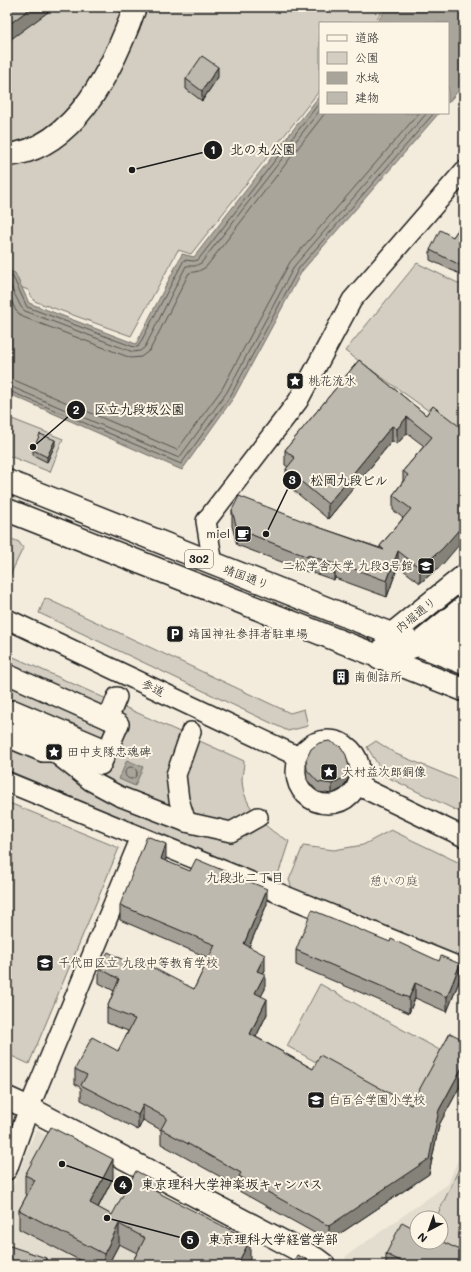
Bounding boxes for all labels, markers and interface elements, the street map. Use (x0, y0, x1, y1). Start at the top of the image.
legend (319, 22, 449, 114)
text: 道路 (355, 29, 379, 45)
text: 公園 (355, 49, 379, 65)
text: 水域 (355, 69, 379, 85)
text: 建物 (355, 89, 379, 105)
callout: 北の丸公園 (203, 137, 304, 162)
text: 北の丸公園 (230, 140, 296, 157)
text: 1 (210, 141, 216, 157)
place icon: 桃花流水 (285, 371, 305, 391)
place label: 桃花流水 (308, 372, 356, 388)
callout: 区立九段坂公園 (66, 397, 193, 422)
text: 区立九段坂公園 (93, 400, 185, 417)
text: 2 (73, 401, 80, 417)
callout: 松岡九段ビル (282, 468, 396, 493)
text: 3 (288, 471, 296, 487)
text: 松岡九段ビル (310, 471, 388, 488)
cafe icon: miel (233, 524, 253, 544)
place label: miel (206, 525, 230, 541)
road number: 302 (185, 550, 213, 568)
school or university icon: 二松学舎大学 九段3号館 (416, 556, 436, 576)
place label: 二松学舎大学 九段3号館 (282, 557, 413, 573)
street label: 靖国通り (221, 560, 272, 592)
street label: 内堀通り (392, 593, 439, 636)
parking icon: 靖国神社参拝者駐車場 (165, 624, 185, 644)
place label: 靖国神社参拝者駐車場 (188, 625, 308, 641)
building icon: 南側詰所 (331, 667, 351, 687)
place label: 南側詰所 (354, 668, 402, 684)
street label: 参道 (139, 675, 168, 699)
place icon: 田中支隊忠魂碑 (44, 742, 64, 762)
place label: 田中支隊忠魂碑 (67, 743, 151, 759)
place icon: 大村益次郎銅像 (319, 762, 339, 782)
place label: 大村益次郎銅像 (342, 763, 426, 779)
district label: 九段北二丁目 (206, 868, 284, 885)
park label: 憩いの庭 (370, 872, 418, 888)
school or university icon: 千代田区立 九段中等教育学校 (35, 953, 55, 973)
place label: 千代田区立 九段中等教育学校 (58, 954, 218, 970)
school or university icon: 白百合学園小学校 (306, 1090, 326, 1110)
place label: 白百合学園小学校 (329, 1091, 425, 1107)
callout: 東京理科大学神楽坂キャンパス (113, 1172, 331, 1197)
text: 東京理科大学神楽坂キャンパス (141, 1175, 323, 1192)
text: 4 (119, 1176, 127, 1192)
north arrow (409, 1210, 449, 1250)
callout: 東京理科大学経営学部 (180, 1227, 346, 1252)
text: 東京理科大学経営学部 (208, 1230, 338, 1247)
text: N (414, 1230, 430, 1246)
text: 5 (186, 1231, 194, 1247)

